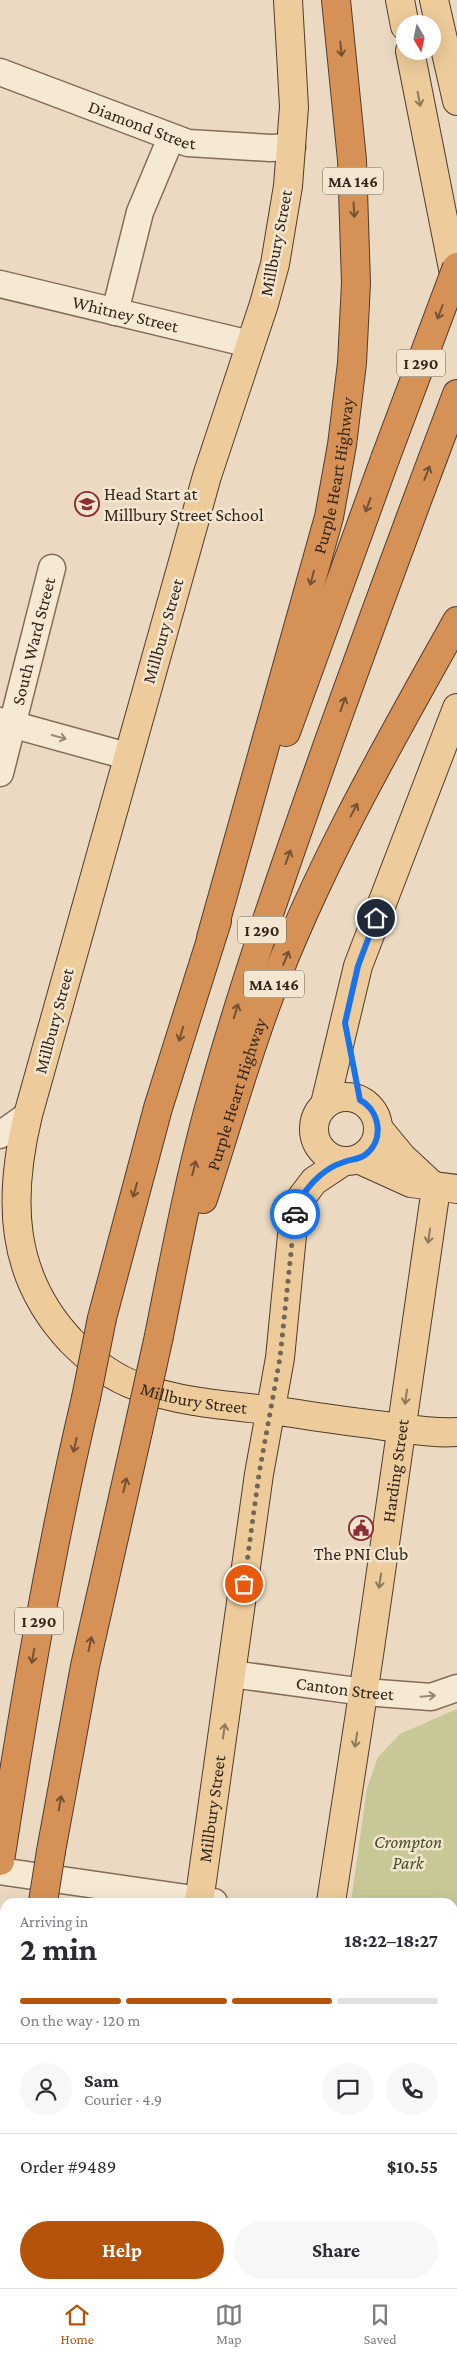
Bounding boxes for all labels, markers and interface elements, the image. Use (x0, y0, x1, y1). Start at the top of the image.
north arrow (396, 15, 441, 60)
map controls (396, 15, 441, 60)
one-way arrow (336, 40, 345, 56)
one-way arrow (415, 91, 424, 107)
street label: Diamond Street (86, 96, 197, 154)
road number: MA 146 (323, 168, 383, 195)
street label: Millbury Street (256, 187, 296, 298)
one-way arrow (350, 202, 359, 218)
street label: Whitney Street (70, 292, 181, 337)
one-way arrow (435, 304, 444, 320)
road number: I 290 (397, 349, 445, 376)
street label: Purple Heart Highway (309, 395, 358, 556)
one-way arrow (423, 466, 432, 481)
place label: Head Start at Millbury Street School (104, 484, 264, 525)
school or university icon: Head Start at Millbury Street School (74, 491, 100, 517)
one-way arrow (363, 496, 372, 512)
one-way arrow (306, 569, 316, 585)
street label: South Ward Street (8, 574, 59, 707)
street label: Millbury Street (138, 575, 188, 686)
one-way arrow (339, 697, 348, 713)
one-way arrow (51, 733, 67, 743)
one-way arrow (349, 803, 359, 818)
one-way arrow (284, 850, 293, 865)
pin (355, 897, 397, 939)
icon: home (362, 904, 390, 932)
road number: I 290 (238, 916, 286, 944)
one-way arrow (281, 951, 291, 966)
street label: Millbury Street (30, 965, 78, 1076)
road number: MA 146 (244, 971, 304, 998)
one-way arrow (232, 1004, 242, 1020)
street label: Purple Heart Highway (203, 1015, 271, 1173)
one-way arrow (176, 1026, 185, 1042)
one-way arrow (190, 1161, 199, 1177)
one-way arrow (130, 1182, 140, 1198)
courier (270, 1189, 320, 1239)
icon: car (281, 1200, 309, 1228)
one-way arrow (424, 1227, 434, 1243)
street label: Millbury Street (138, 1378, 249, 1418)
one-way arrow (401, 1388, 411, 1404)
street label: Harding Street (378, 1417, 413, 1524)
one-way arrow (70, 1437, 79, 1453)
one-way arrow (121, 1478, 130, 1494)
public building icon: The PNI Club (348, 1515, 374, 1541)
place label: The PNI Club (314, 1544, 408, 1564)
pin (223, 1563, 265, 1605)
icon: bag (230, 1570, 258, 1598)
one-way arrow (375, 1572, 385, 1588)
road number: I 290 (15, 1608, 63, 1634)
one-way arrow (86, 1636, 95, 1652)
one-way arrow (28, 1648, 38, 1664)
street label: Canton Street (295, 1673, 396, 1704)
one-way arrow (420, 1691, 436, 1701)
one-way arrow (220, 1724, 230, 1740)
one-way arrow (351, 1732, 361, 1748)
street label: Millbury Street (195, 1753, 230, 1864)
one-way arrow (55, 1796, 65, 1812)
park label: Crompton Park (374, 1832, 442, 1873)
text: Arriving in (20, 1913, 88, 1930)
text: 18:22–18:27 (344, 1930, 438, 1951)
text: 2 min (20, 1931, 97, 1967)
text: On the way · 120 m (20, 2012, 140, 2029)
button: person (20, 2063, 72, 2115)
button: chat (322, 2063, 374, 2115)
button: phone (386, 2063, 438, 2115)
text: Sam (84, 2070, 119, 2091)
text: Courier · 4.9 (84, 2091, 162, 2108)
text: Order #9489 (20, 2156, 116, 2177)
text: $10.55 (387, 2156, 438, 2177)
button: Help (20, 2221, 224, 2279)
button: Share (234, 2221, 438, 2279)
tab: Home (60, 2301, 94, 2347)
tab: Map (215, 2301, 243, 2347)
tab: Saved (364, 2301, 397, 2347)

